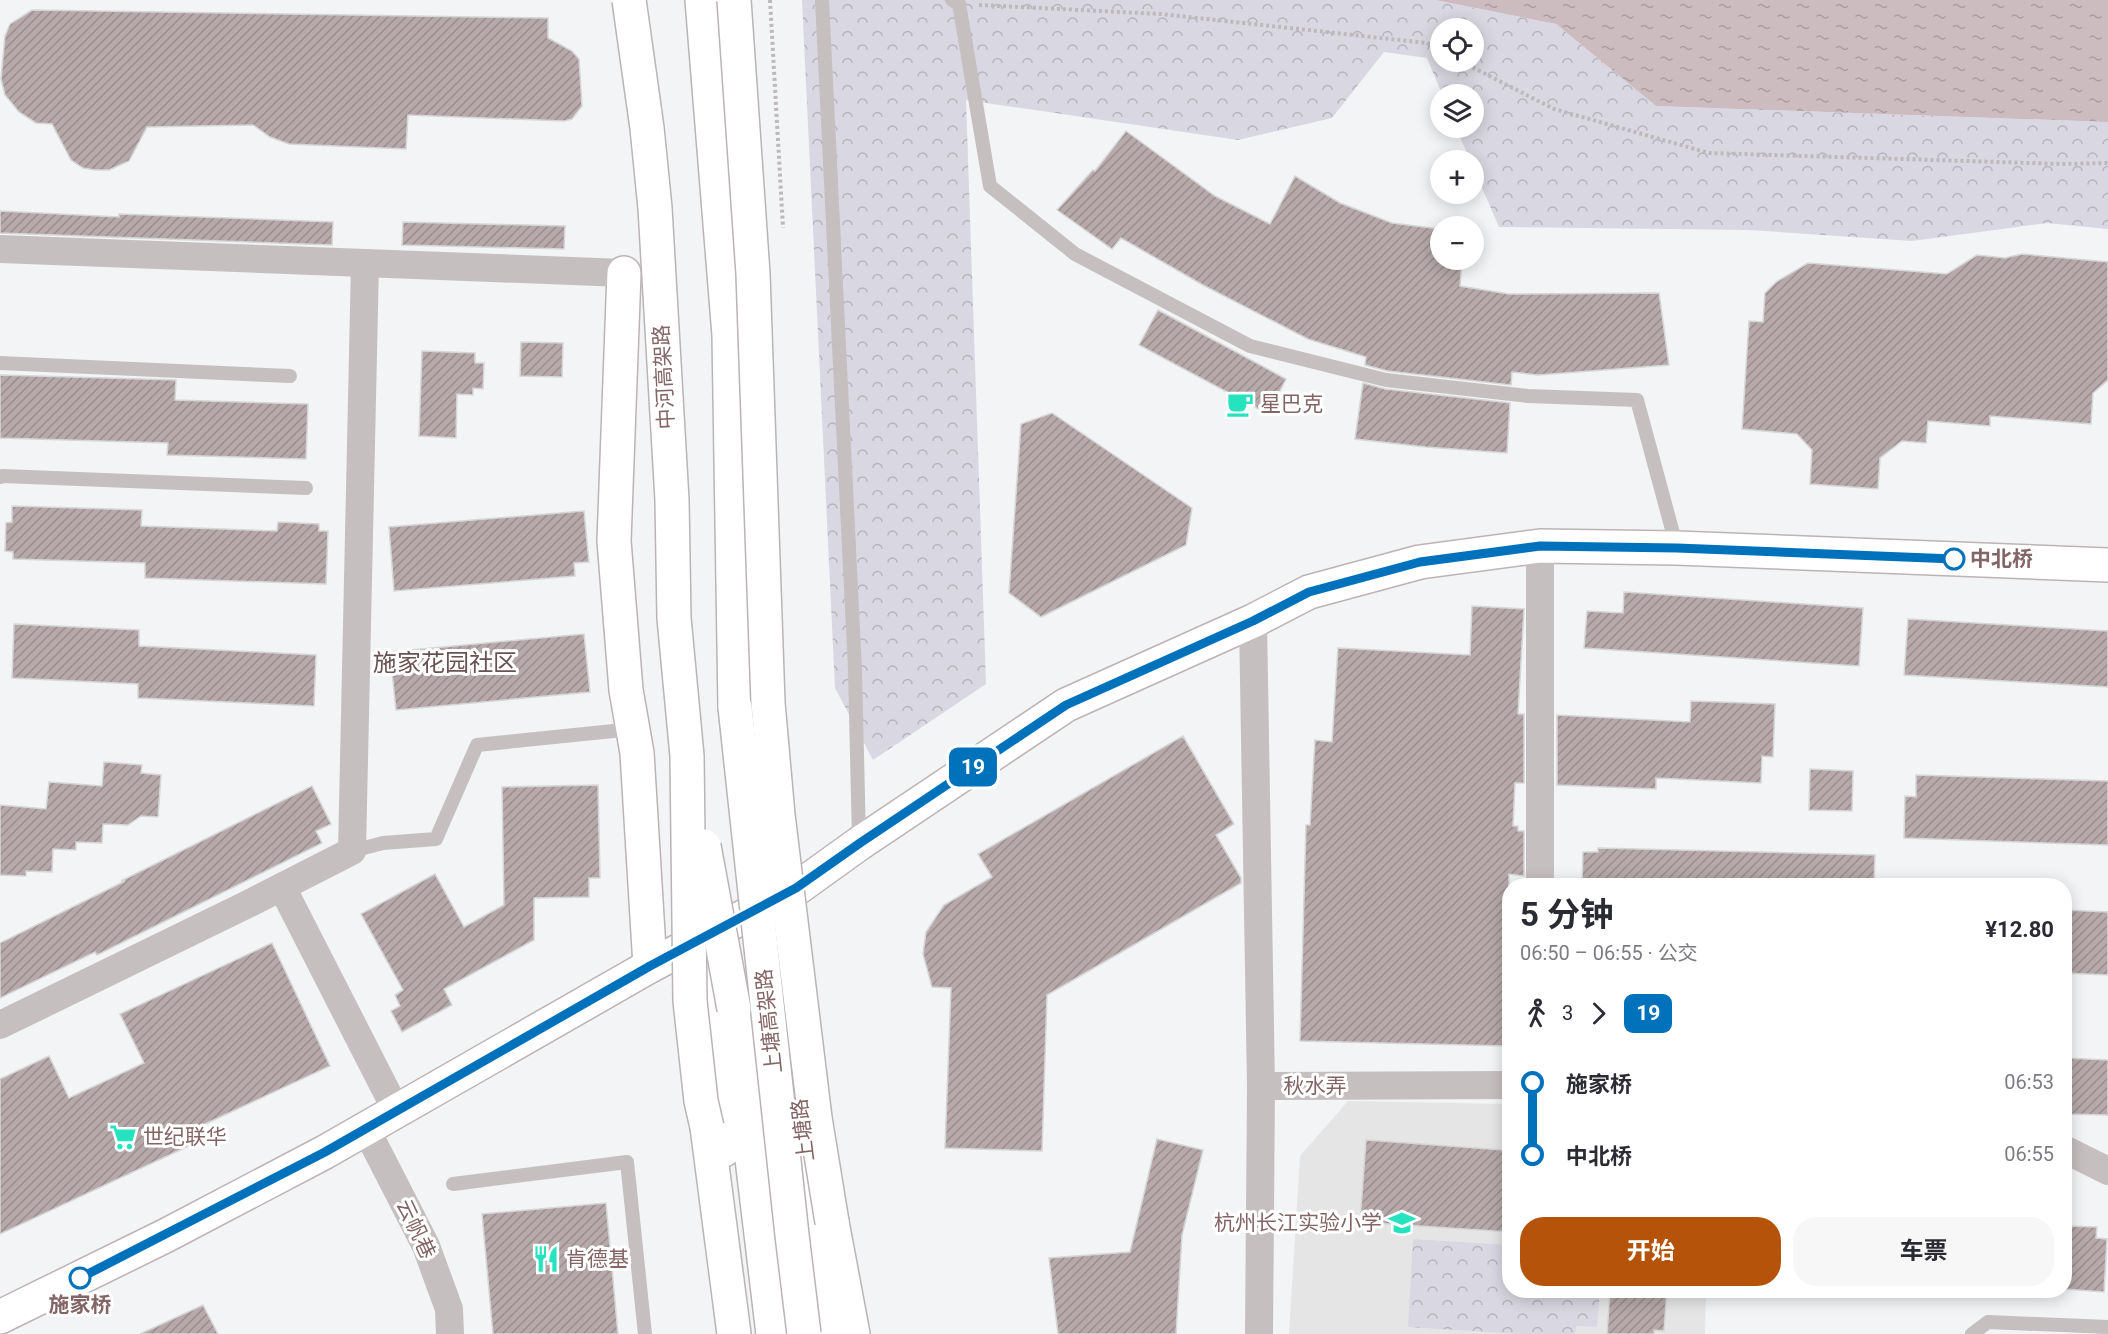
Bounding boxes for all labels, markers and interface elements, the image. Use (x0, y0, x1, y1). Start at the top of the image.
map controls (1430, 18, 1484, 270)
button: locate (1430, 18, 1484, 72)
button: layers (1430, 84, 1484, 138)
button: + (1430, 150, 1484, 204)
button: − (1430, 216, 1484, 270)
street label: 中河高架路 (649, 324, 679, 430)
cafe icon: 星巴克 (1225, 389, 1255, 419)
place label: 星巴克 (1260, 392, 1323, 416)
place label: 中北桥 (1970, 547, 2033, 571)
marker: 中北桥 (1943, 548, 1965, 570)
district label: 施家花园社区 (373, 649, 517, 677)
line badge: 19 (946, 748, 1000, 786)
text: 19 (961, 755, 985, 779)
text: 5 分钟 (1520, 895, 1613, 934)
text: ¥12.80 (1985, 917, 2054, 942)
text: 06:50 – 06:55 · 公交 (1520, 941, 1698, 965)
street label: 上塘高架路 (752, 968, 786, 1074)
icon: walk (1520, 997, 1553, 1030)
icon: forward (1582, 997, 1615, 1030)
text: 3 (1562, 1001, 1573, 1025)
text: 19 (1636, 1001, 1660, 1025)
text: 06:53 (2004, 1070, 2054, 1094)
text: 施家桥 (1566, 1072, 1632, 1097)
street label: 秋水弄 (1284, 1074, 1347, 1098)
street label: 上塘路 (787, 1097, 819, 1163)
supermarket icon: 世纪联华 (108, 1122, 138, 1152)
place label: 世纪联华 (143, 1125, 227, 1149)
text: 06:55 (2004, 1142, 2054, 1166)
text: 中北桥 (1566, 1144, 1632, 1169)
street label: 云帆巷 (392, 1195, 440, 1263)
school or university icon: 杭州长江实验小学 (1387, 1208, 1417, 1238)
place label: 杭州长江实验小学 (1214, 1211, 1382, 1235)
button: 开始 (1520, 1217, 1781, 1286)
button: 车票 (1793, 1217, 2054, 1286)
restaurant icon: 肯德基 (531, 1244, 561, 1274)
place label: 肯德基 (566, 1247, 629, 1271)
marker: 施家桥 (69, 1267, 91, 1289)
place label: 施家桥 (49, 1293, 112, 1317)

